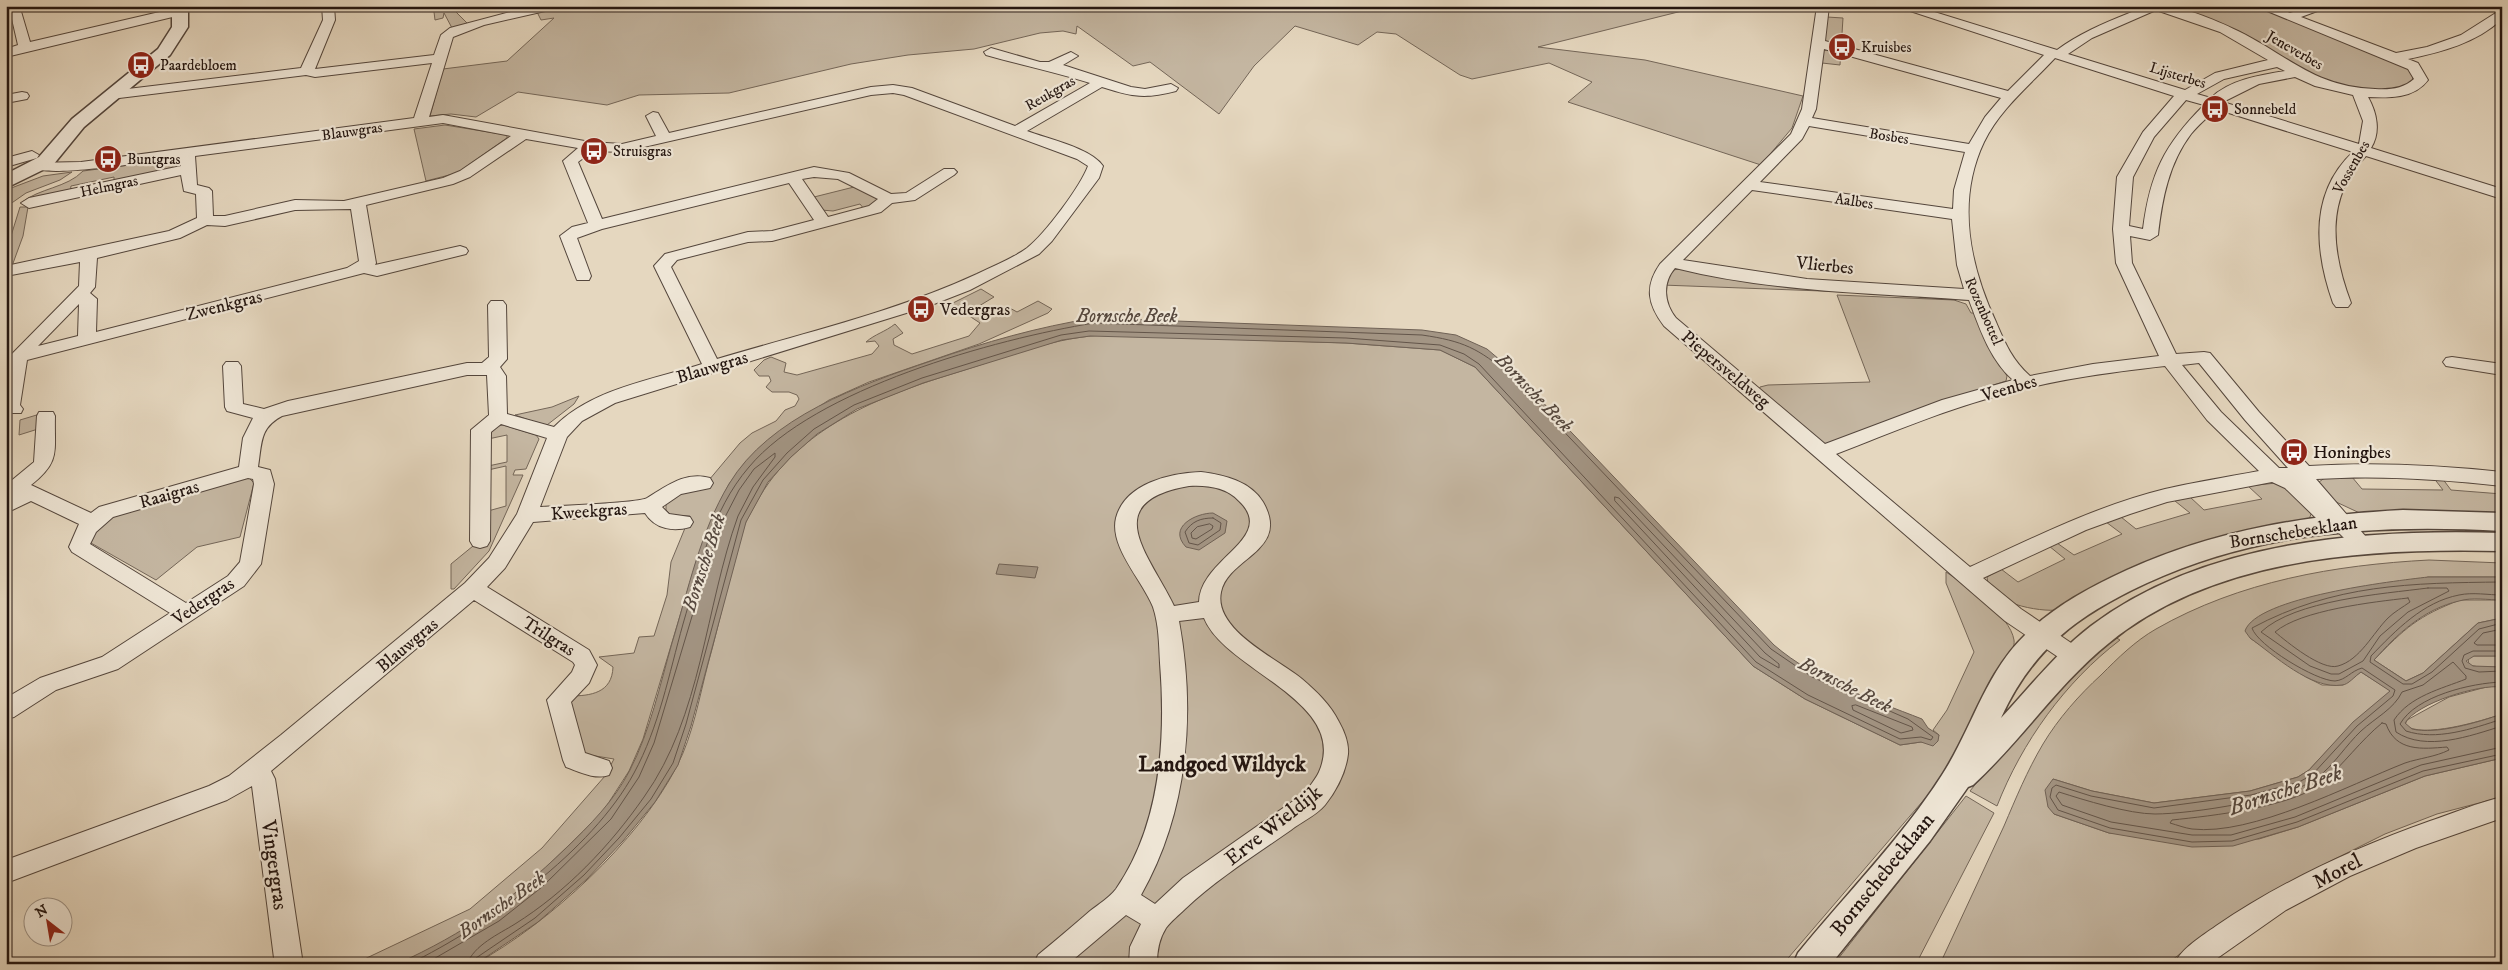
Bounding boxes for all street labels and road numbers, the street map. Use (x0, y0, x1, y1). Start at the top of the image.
street label: Jeneverbes (2261, 26, 2327, 74)
street label: Lijsterbes (2147, 58, 2208, 93)
street label: Reukgras (1022, 71, 1079, 115)
street label: Blauwgras (320, 118, 384, 145)
street label: Bosbes (1868, 124, 1910, 149)
street label: Vossenbes (2328, 137, 2374, 198)
street label: Helmgras (78, 171, 140, 202)
street label: Aalbes (1833, 189, 1874, 214)
street label: Vlierbes (1794, 252, 1855, 280)
street label: Rozenbottel (1960, 274, 2007, 349)
street label: Zwenkgras (184, 286, 264, 326)
street label: Piepersveldweg (1677, 326, 1774, 413)
street label: Blauwgras (674, 347, 751, 389)
street label: Veenbes (1978, 371, 2040, 408)
street label: Raaigras (137, 476, 202, 514)
street label: Kweekgras (550, 498, 628, 526)
street label: Bornschebeeklaan (2228, 512, 2359, 554)
street label: Vedergras (167, 573, 239, 631)
street label: Trilgras (518, 612, 579, 661)
street label: Blauwgras (372, 614, 443, 678)
street label: Erve Wieldijk (1220, 779, 1328, 872)
street label: Bornschebeeklaan (1825, 808, 1940, 941)
street label: Vingergras (255, 818, 293, 912)
street label: Morel (2308, 848, 2367, 896)

